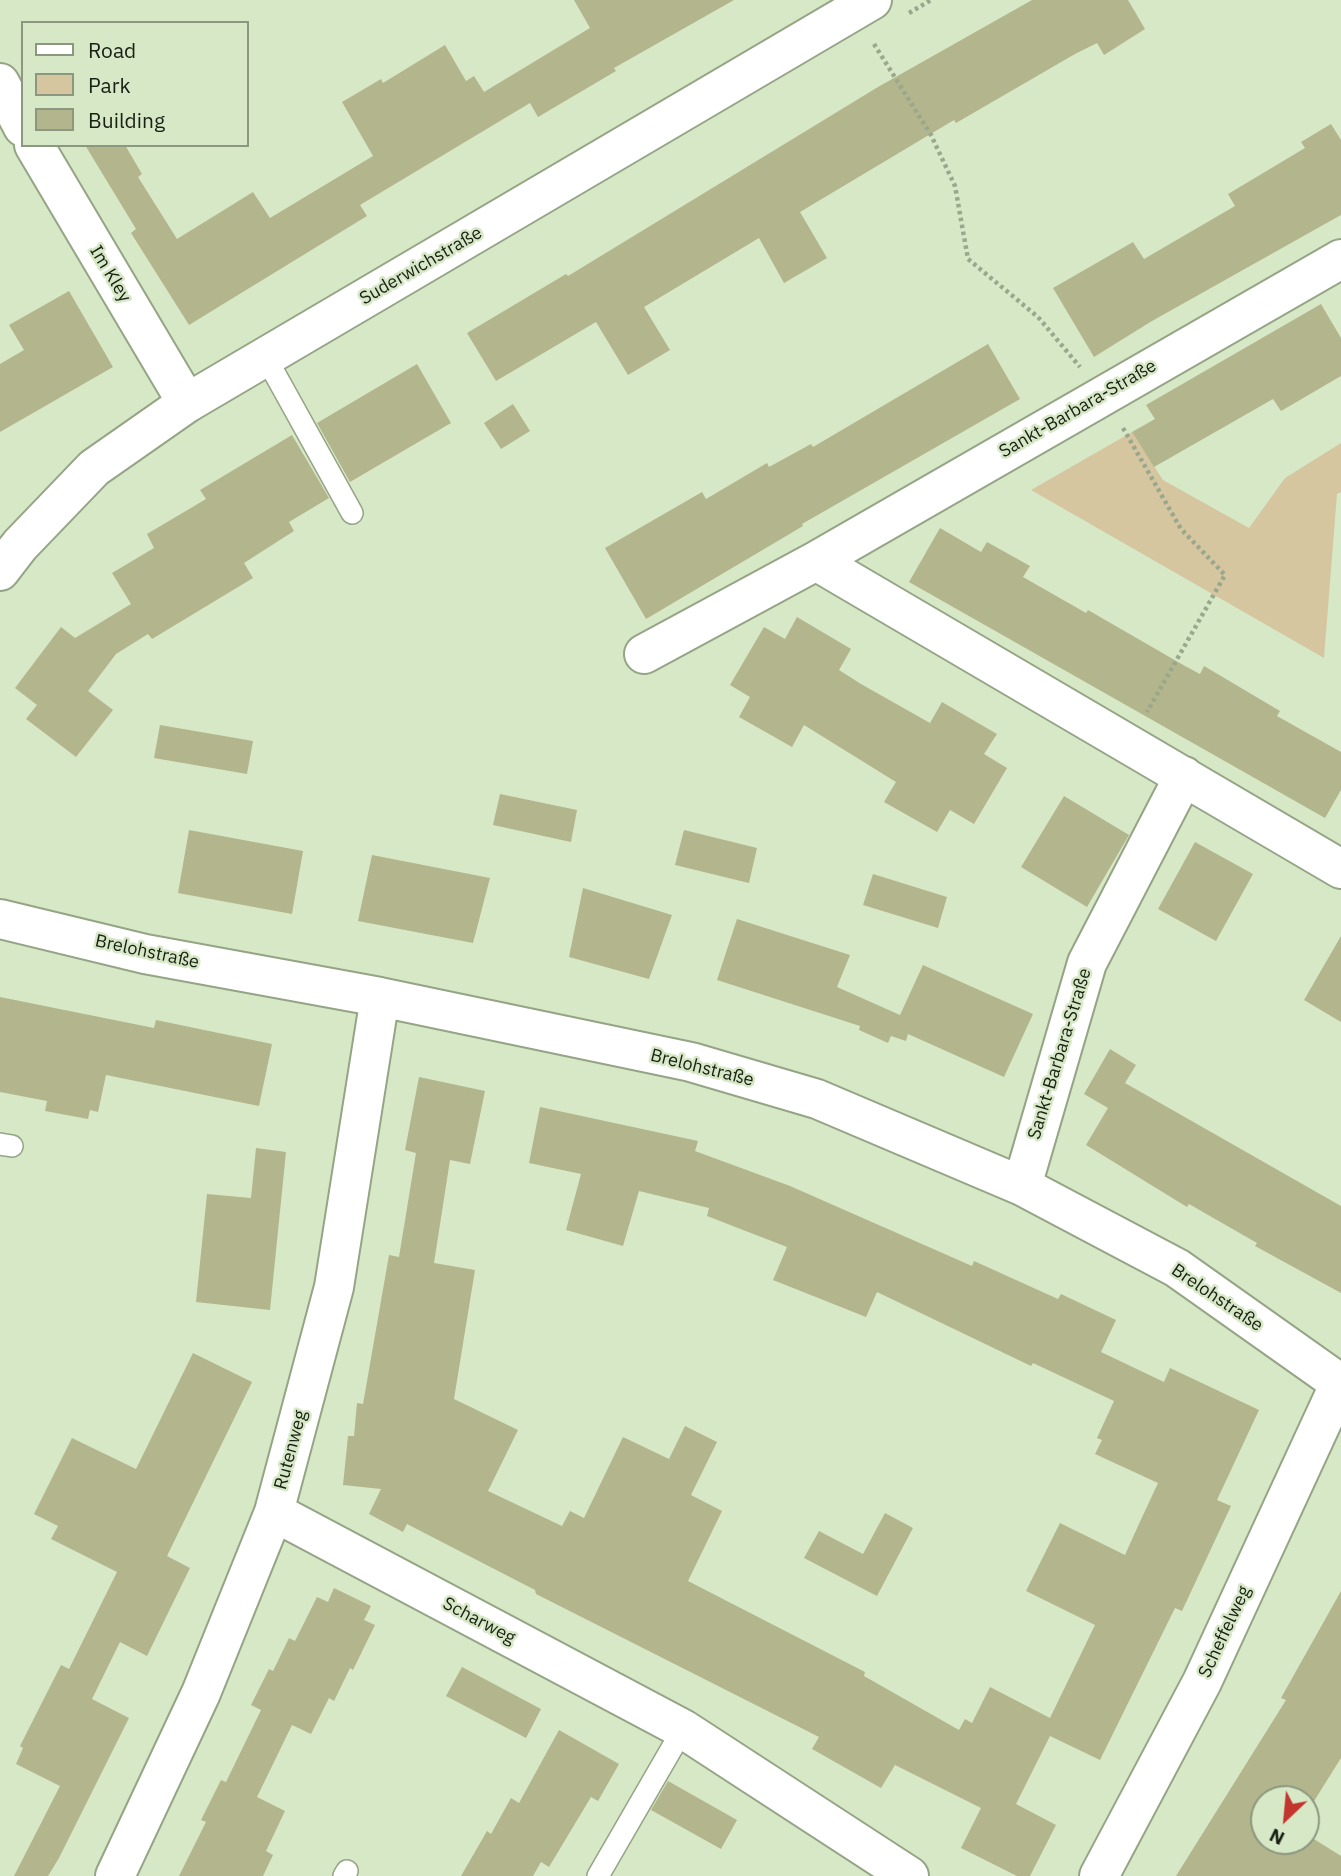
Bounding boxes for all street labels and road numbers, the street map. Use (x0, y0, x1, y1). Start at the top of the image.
street label: Suderwichstraße (356, 222, 486, 310)
street label: Im Kley (85, 242, 135, 306)
street label: Sankt-Barbara-Straße (996, 355, 1160, 463)
street label: Brelohstraße (93, 930, 201, 974)
street label: Sankt-Barbara-Straße (1024, 966, 1096, 1142)
street label: Brelohstraße (648, 1045, 756, 1091)
street label: Brelohstraße (1167, 1259, 1267, 1337)
street label: Rutenweg (270, 1408, 312, 1492)
street label: Scheffelweg (1194, 1583, 1256, 1681)
street label: Scharweg (439, 1593, 519, 1649)

